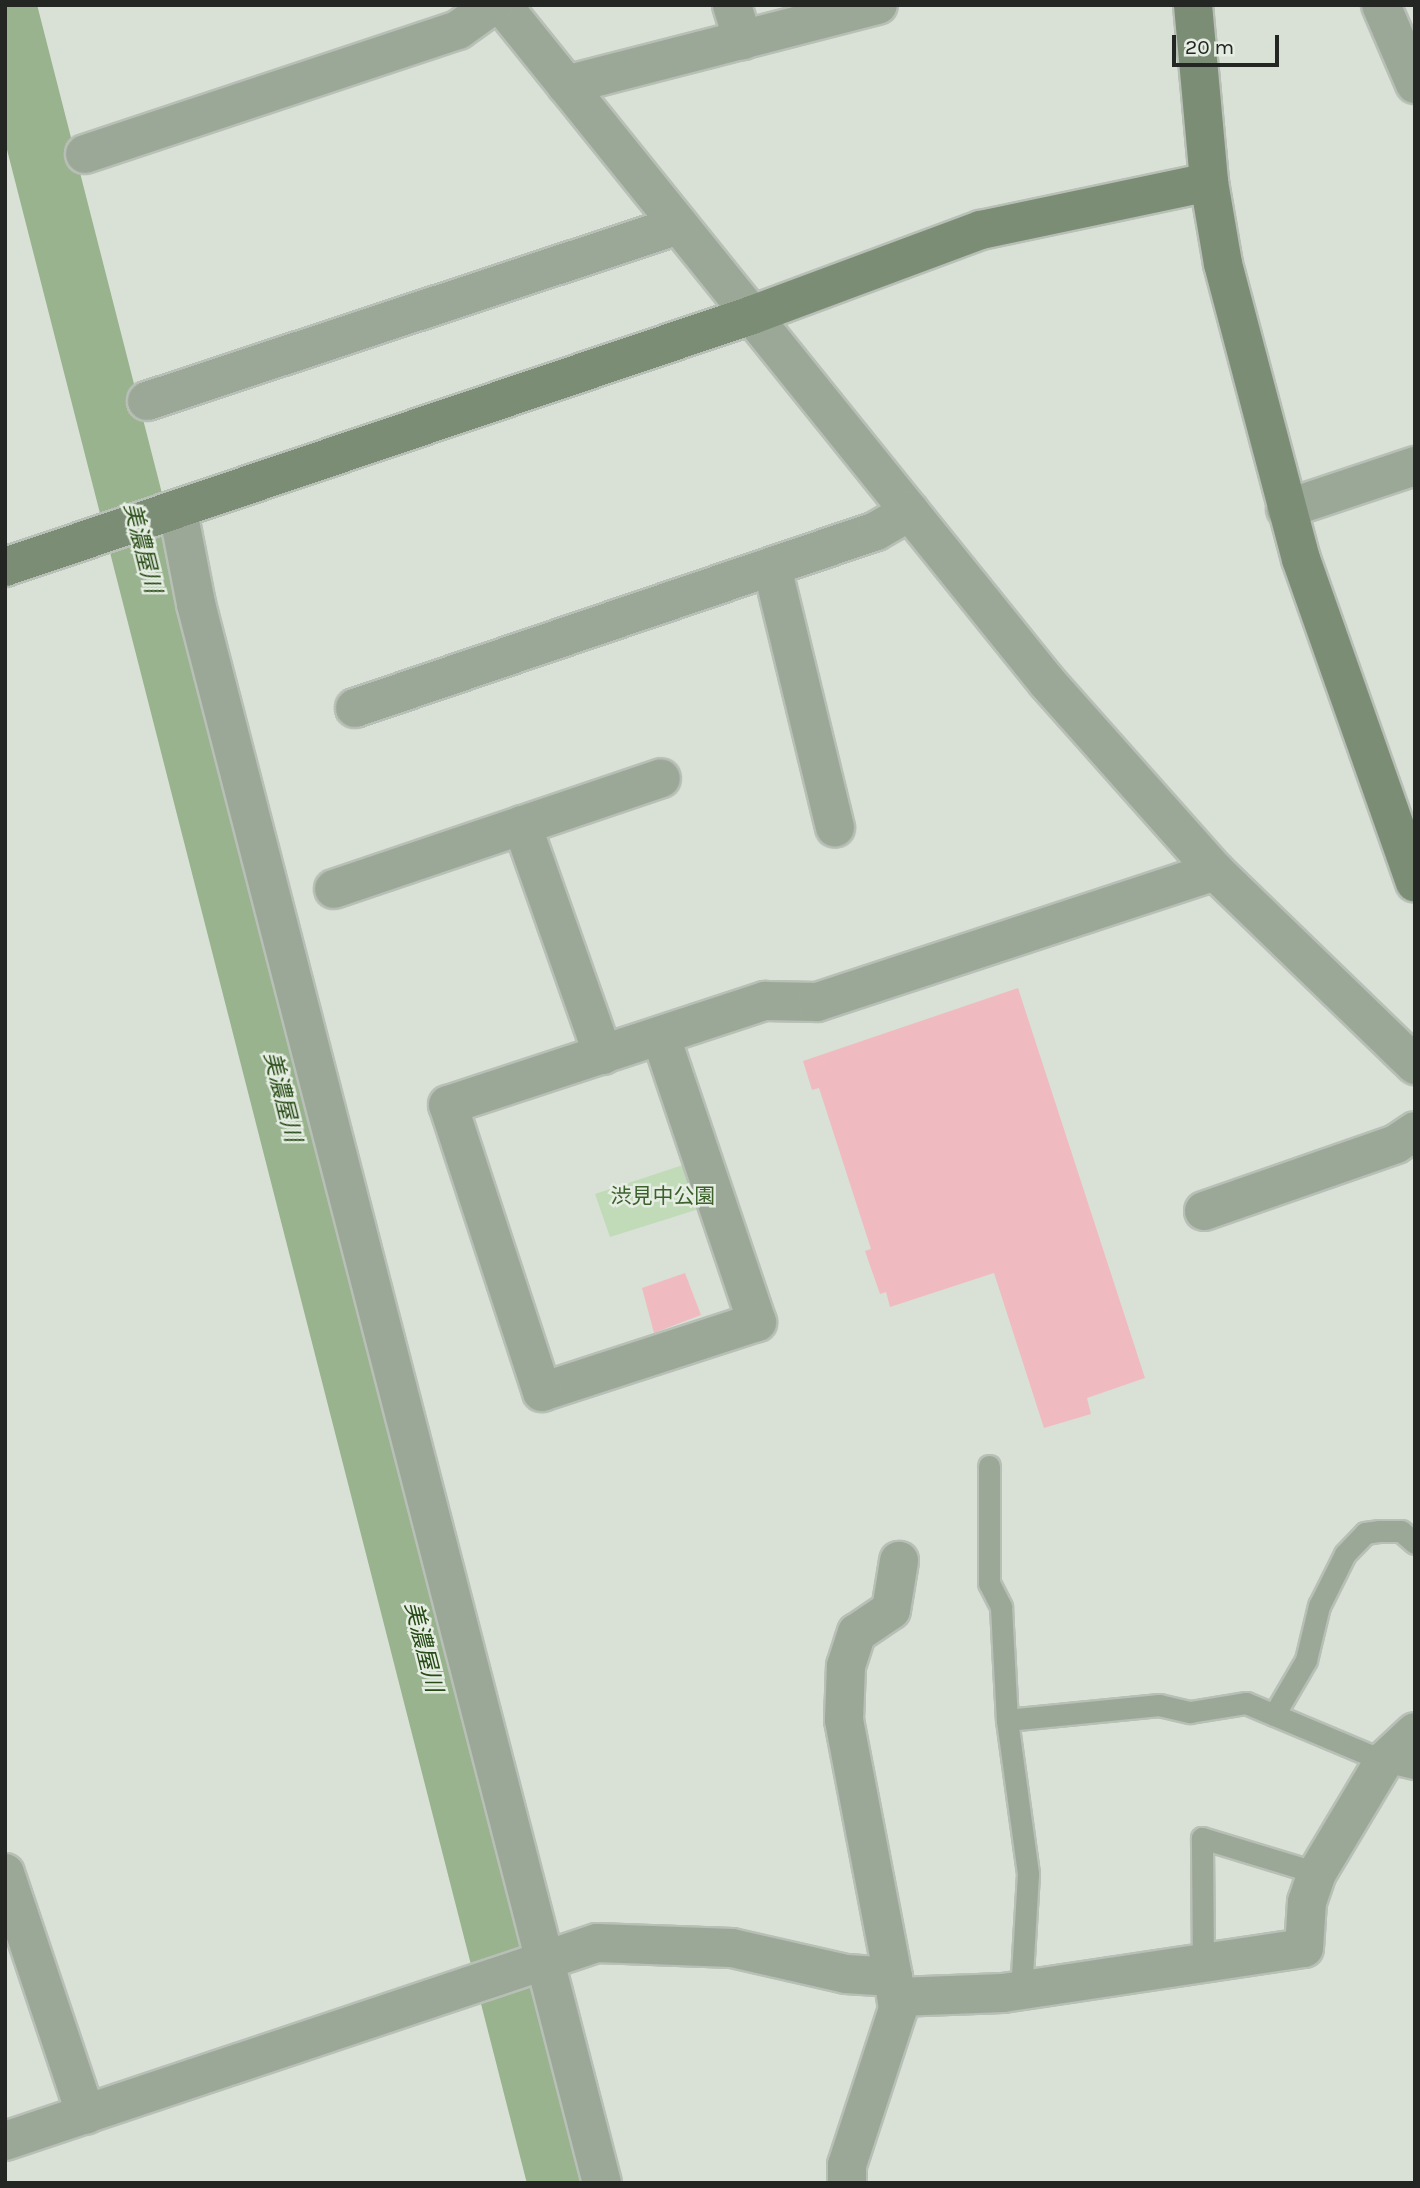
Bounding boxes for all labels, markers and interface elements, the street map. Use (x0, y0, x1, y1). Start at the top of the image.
scale bar (1175, 21, 1282, 65)
text: 20 m (1185, 35, 1234, 59)
water label: 美濃屋川 (117, 500, 167, 596)
water label: 美濃屋川 (257, 1049, 307, 1145)
park label: 渋見中公園 (611, 1183, 715, 1209)
water label: 美濃屋川 (398, 1599, 448, 1695)

